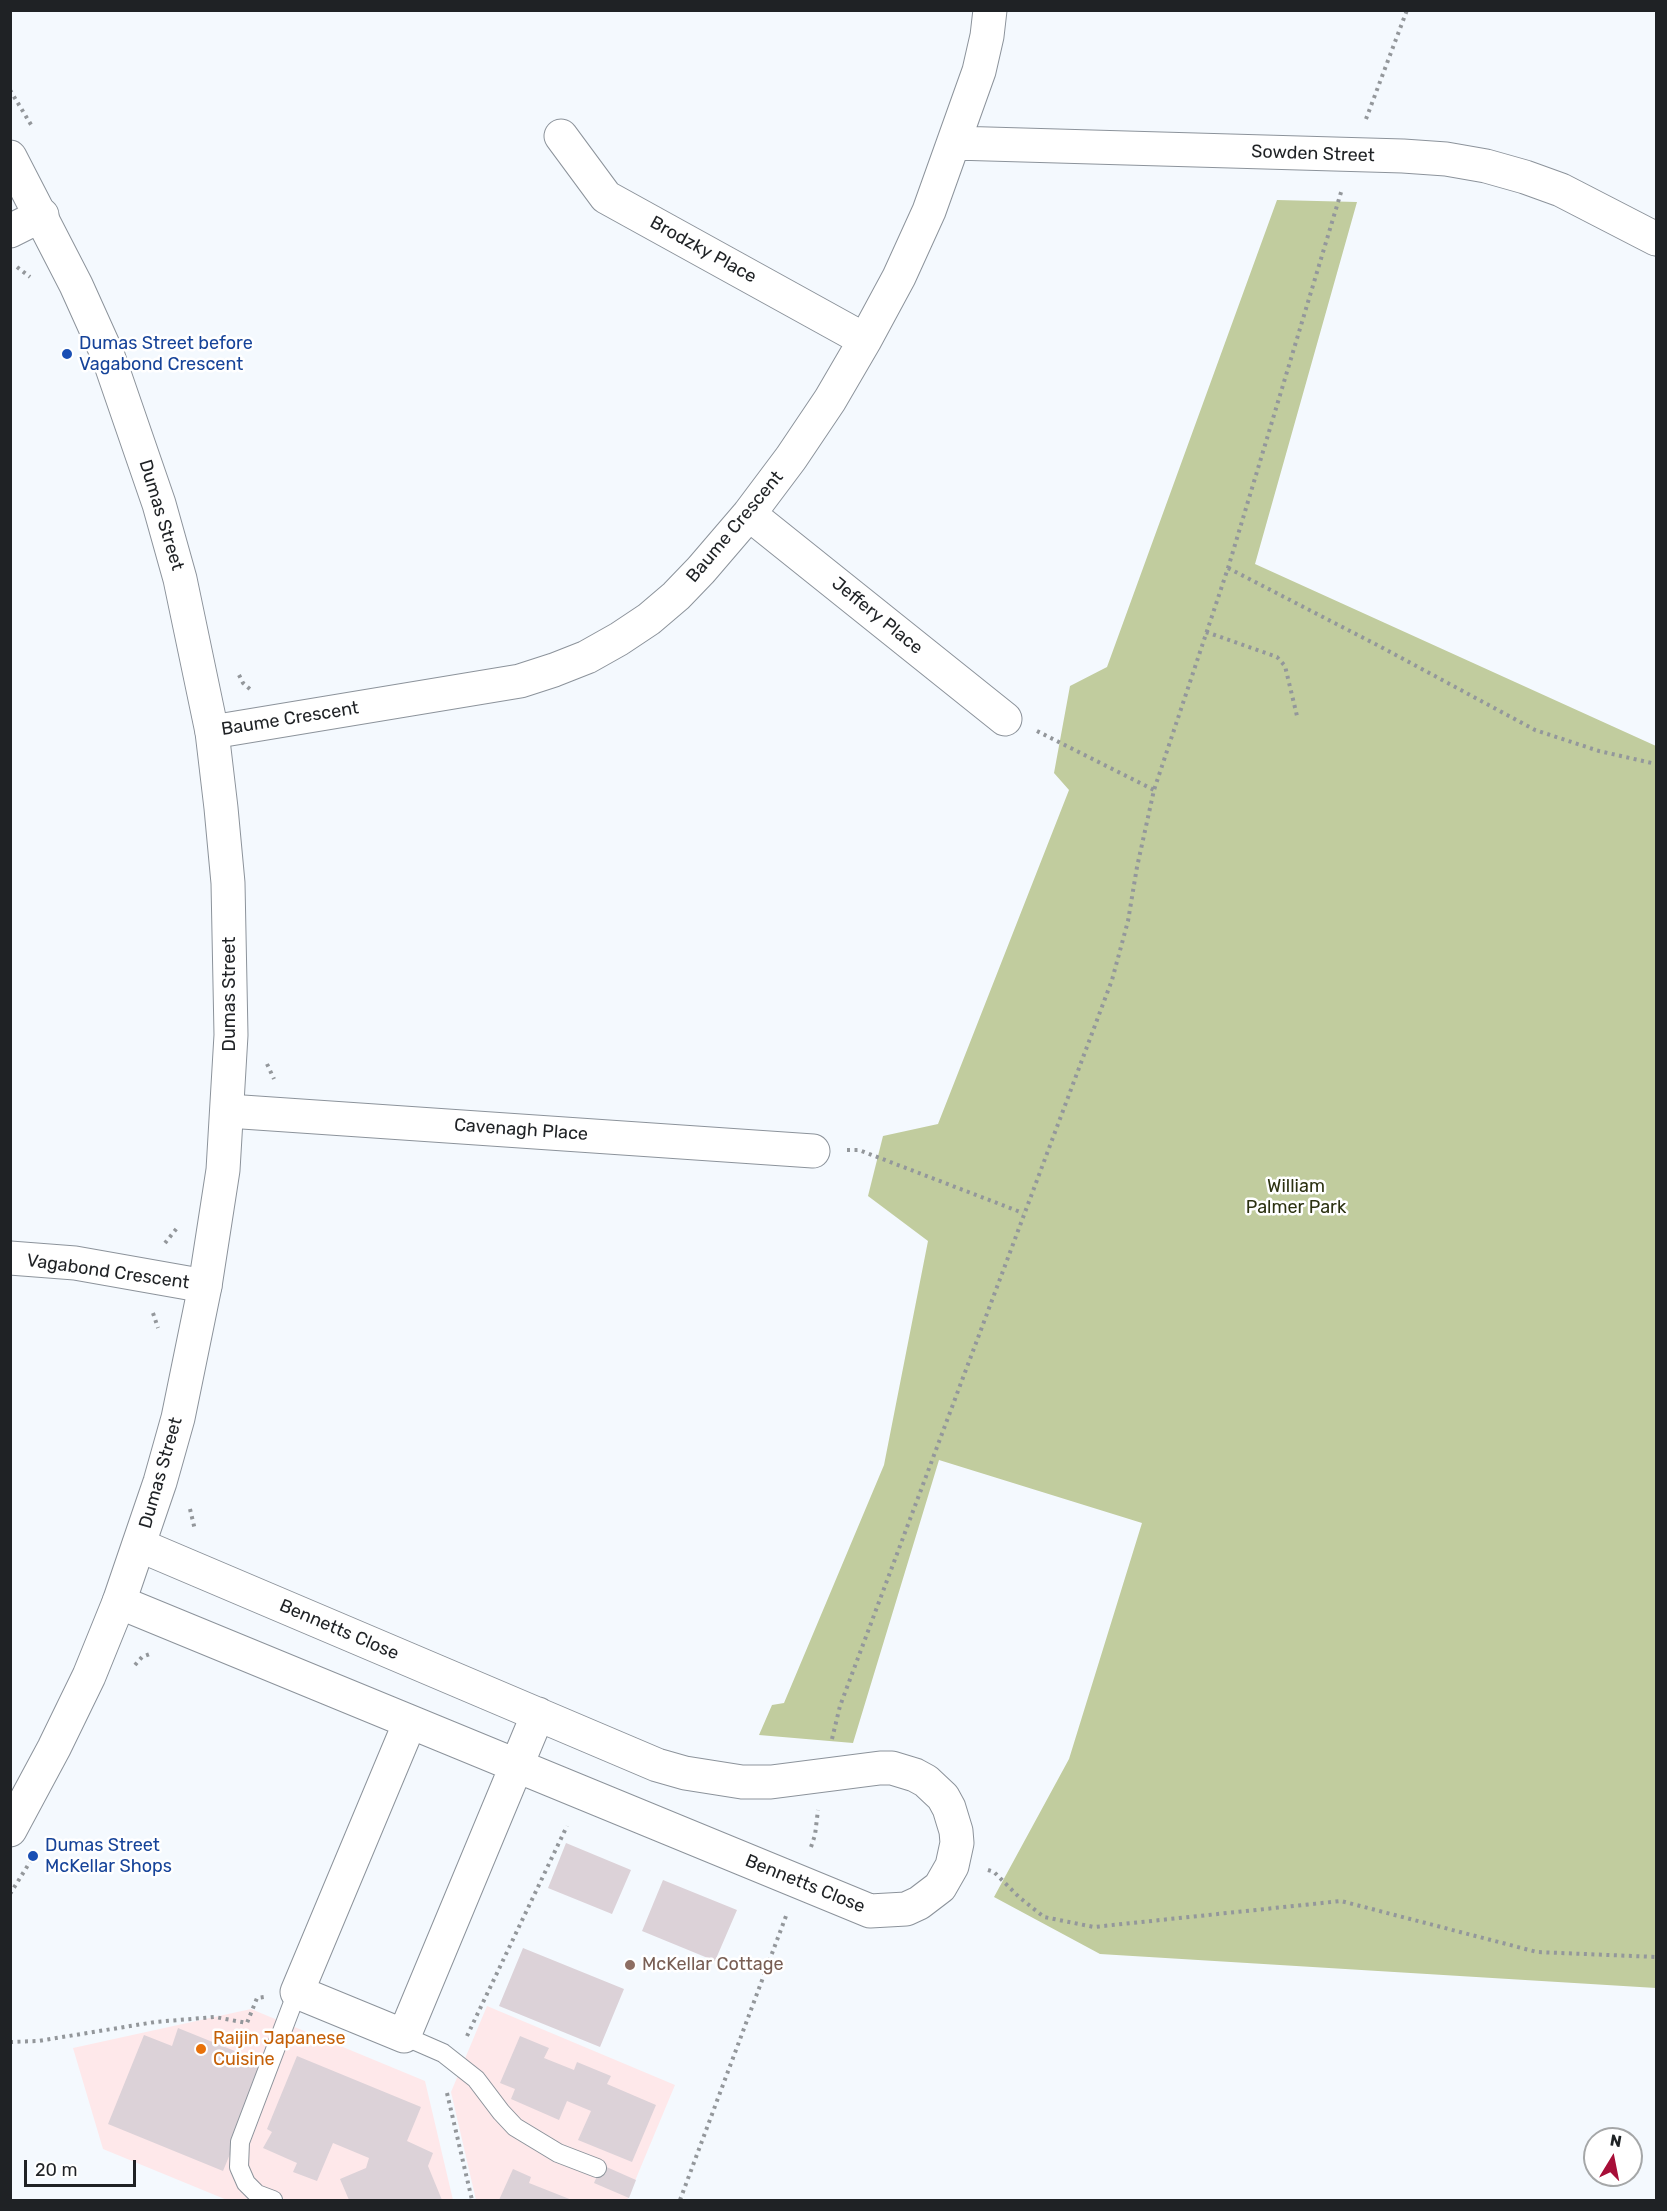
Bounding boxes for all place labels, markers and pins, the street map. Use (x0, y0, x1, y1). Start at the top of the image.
place label: Dumas Street before Vagabond Crescent (79, 333, 253, 376)
marker: Dumas Street before Vagabond Crescent (60, 347, 74, 361)
place label: Dumas Street McKellar Shops (45, 1835, 172, 1878)
marker: Dumas Street McKellar Shops (26, 1849, 40, 1863)
place label: McKellar Cottage (642, 1954, 784, 1976)
marker: McKellar Cottage (623, 1958, 637, 1972)
place label: Raijin Japanese Cuisine (213, 2028, 346, 2070)
marker: Raijin Japanese Cuisine (194, 2042, 208, 2056)

